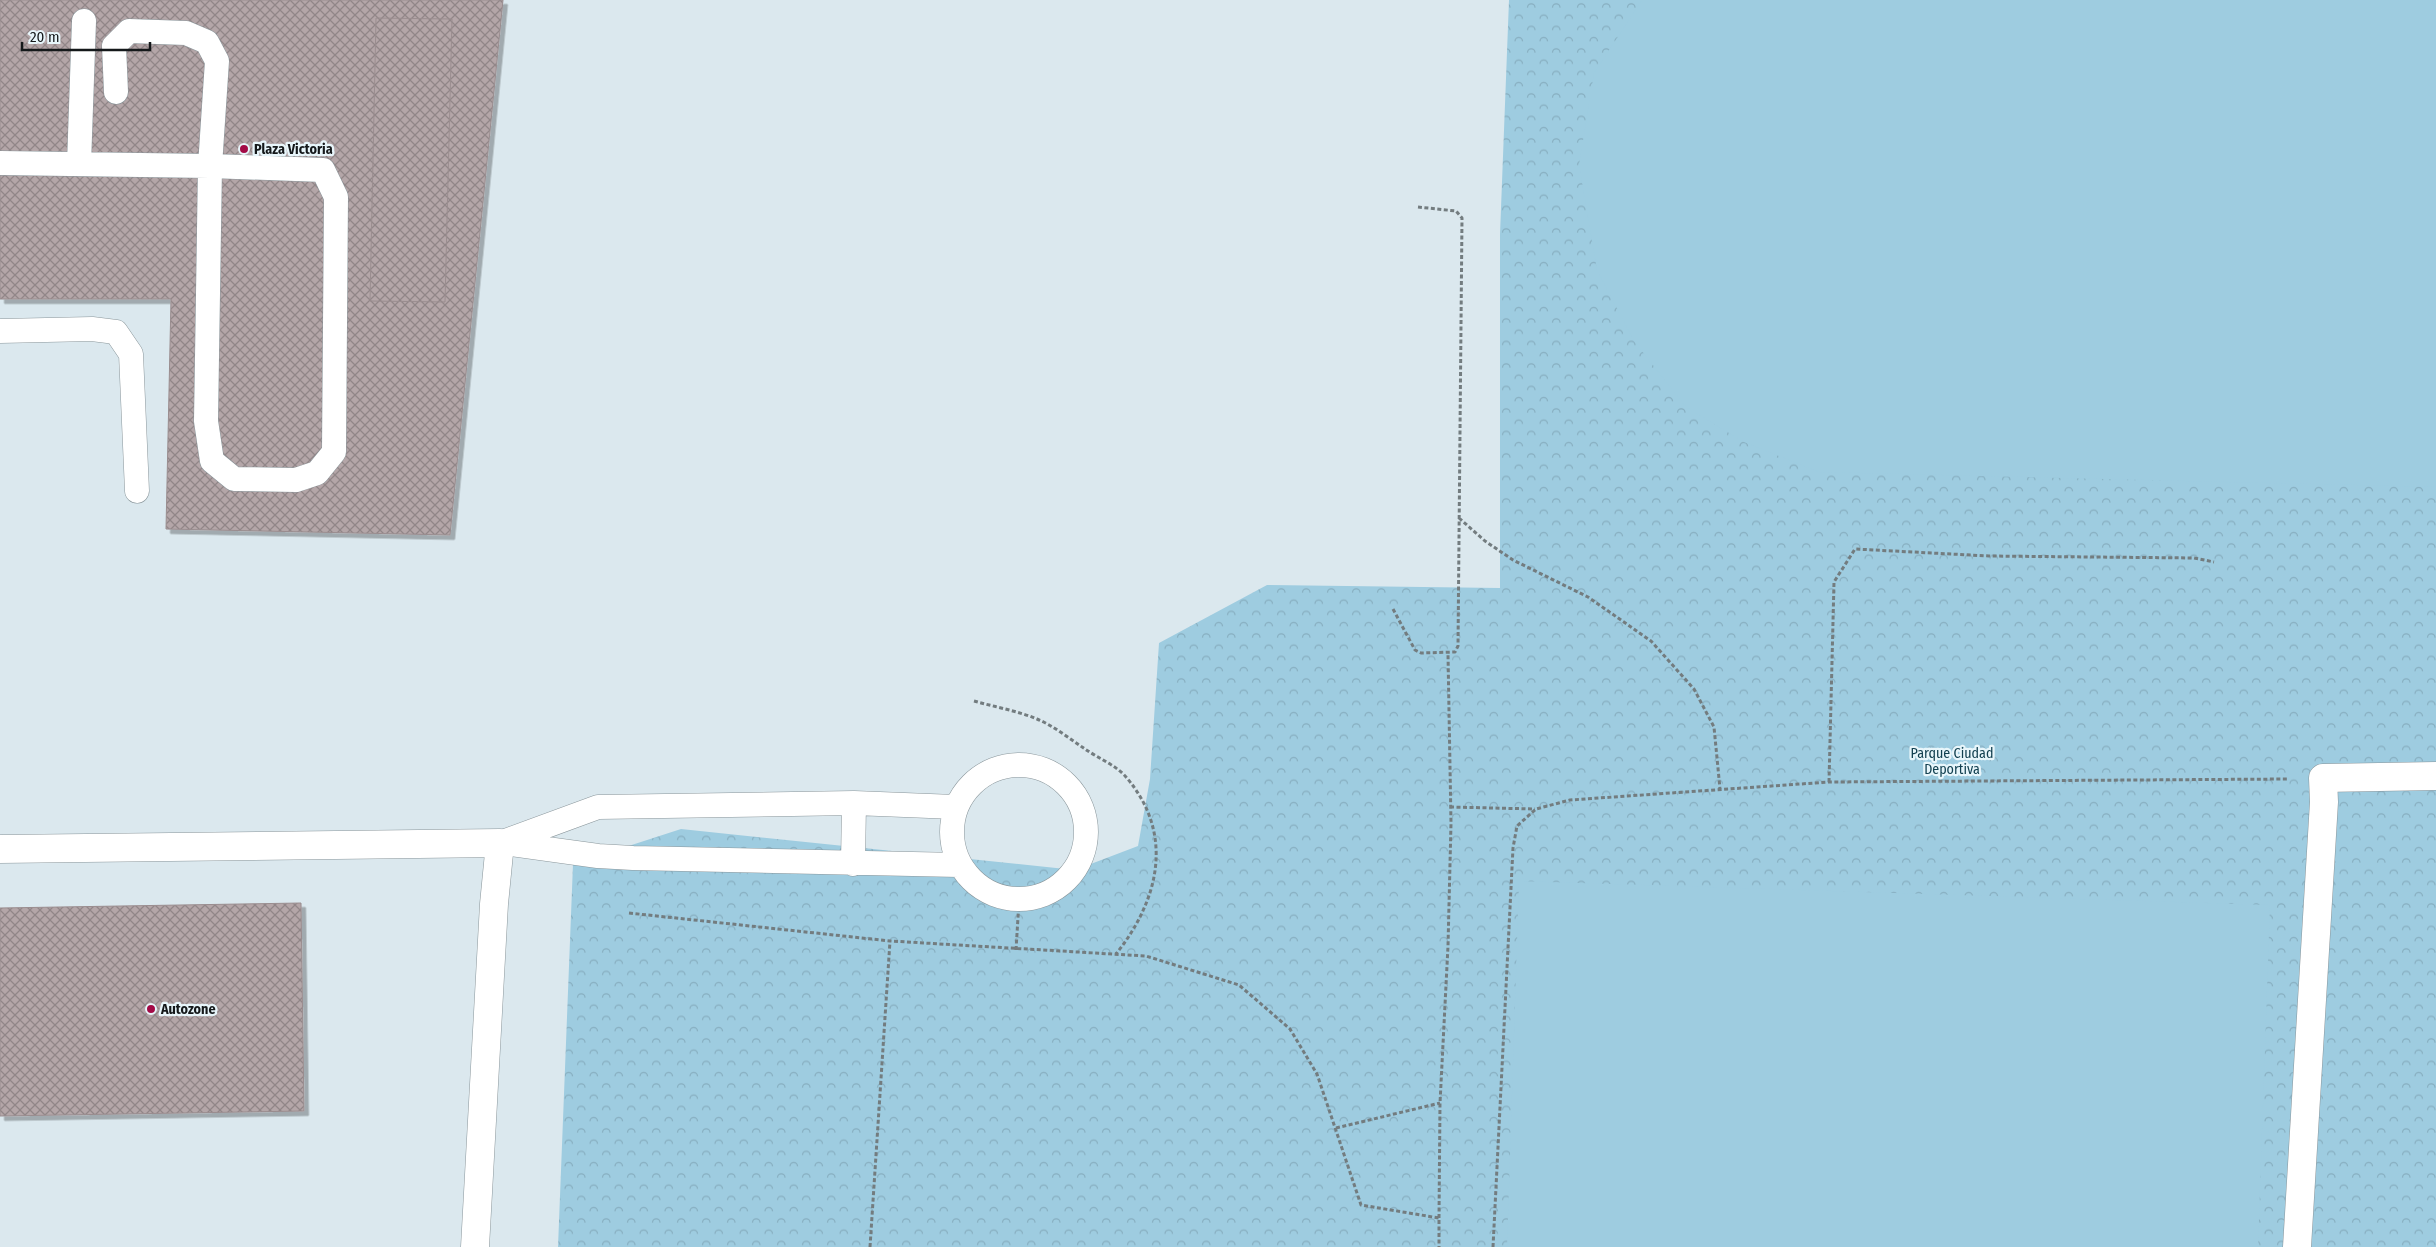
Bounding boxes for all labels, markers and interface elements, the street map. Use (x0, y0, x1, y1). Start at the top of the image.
scale bar (22, 20, 150, 52)
text: 20 m (30, 28, 60, 46)
place label: Plaza Victoria (254, 141, 333, 158)
marker: Plaza Victoria (238, 143, 250, 155)
park label: Parque Ciudad Deportiva (1911, 745, 1993, 778)
place label: Autozone (160, 1001, 216, 1018)
marker: Autozone (145, 1003, 157, 1015)

